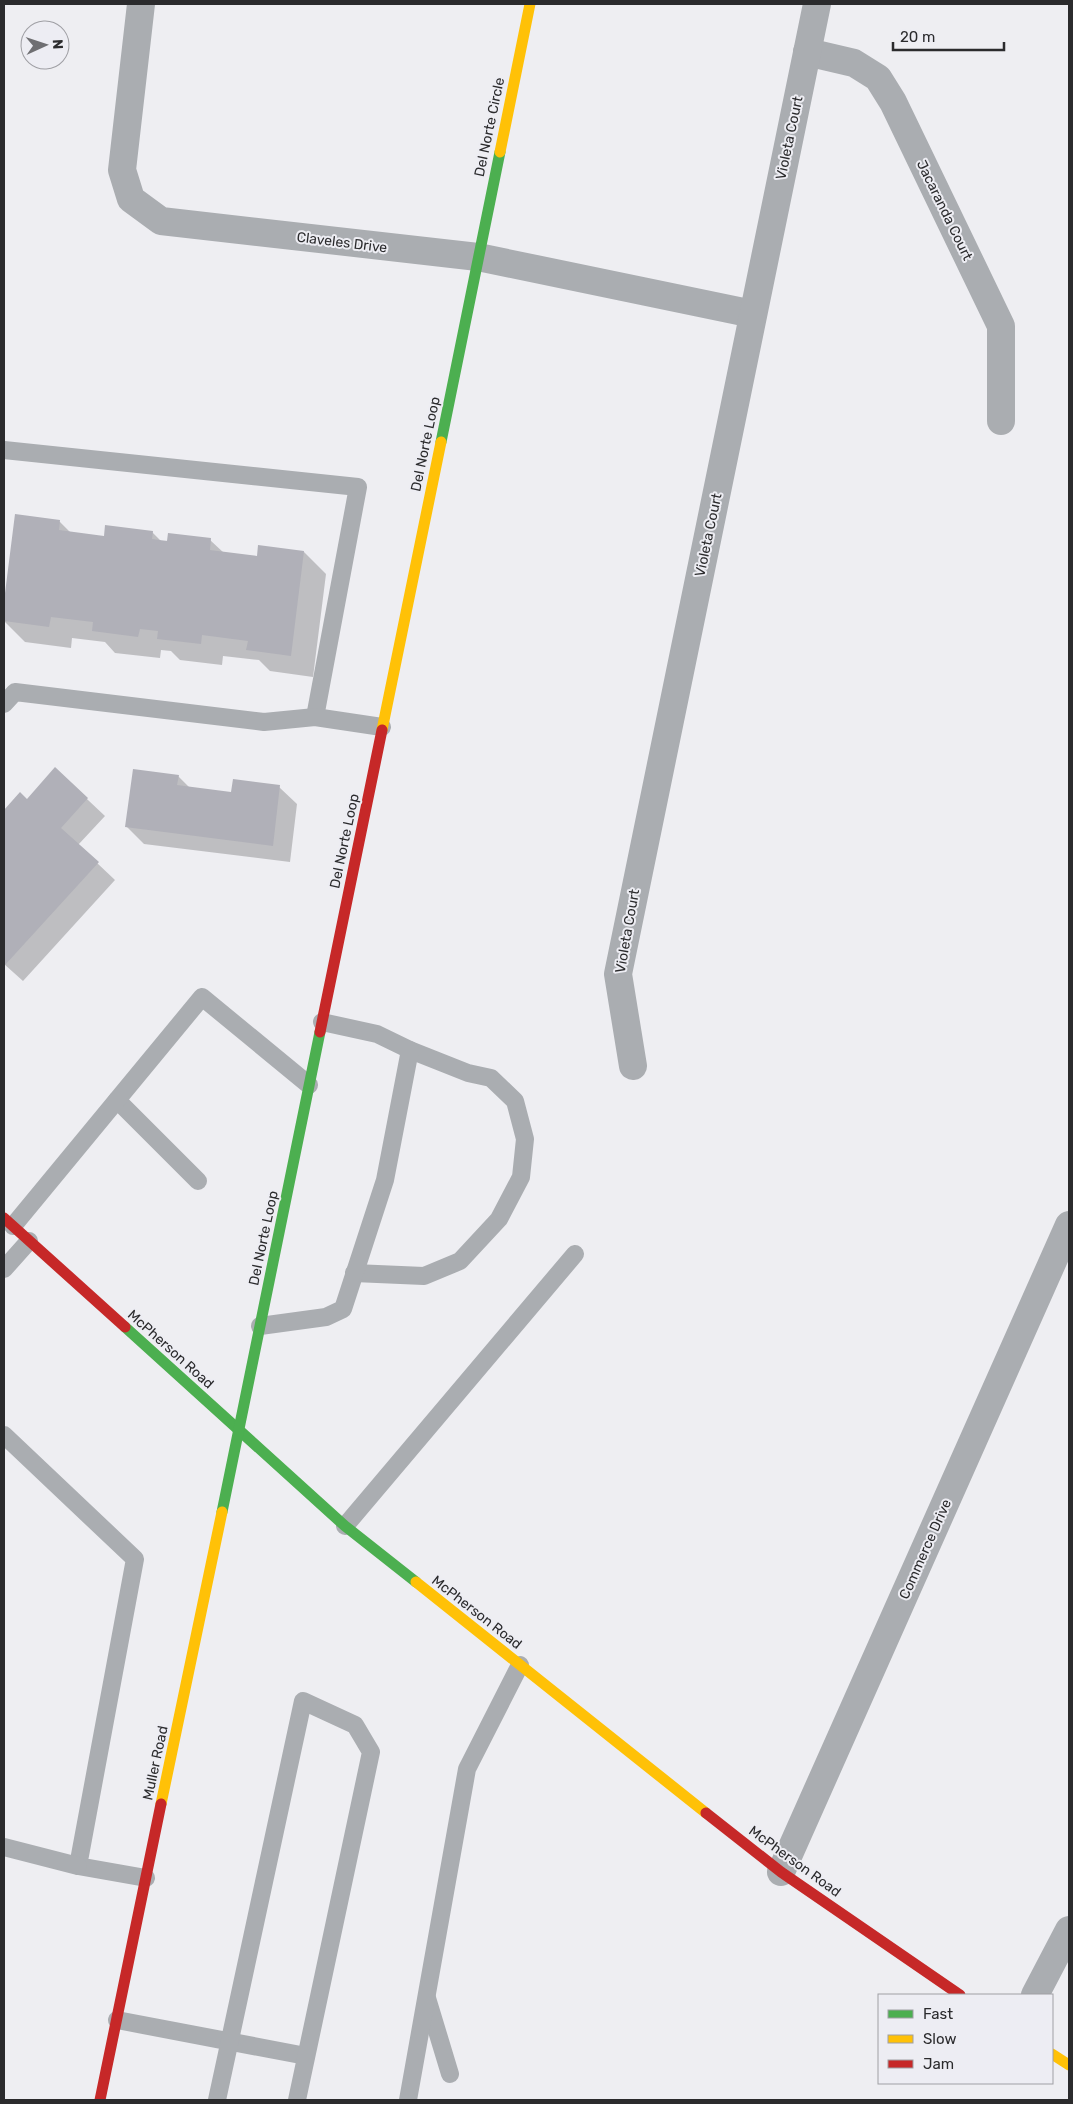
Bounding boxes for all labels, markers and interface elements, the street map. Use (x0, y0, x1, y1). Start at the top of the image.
north arrow (20, 20, 70, 70)
scale bar (893, 20, 1004, 52)
text: 20 m (900, 28, 935, 46)
text: N (49, 39, 66, 50)
street label: Del Norte Circle (471, 76, 508, 178)
street label: Violeta Court (772, 94, 807, 181)
street label: Jacaranda Court (913, 157, 976, 264)
street label: Claveles Drive (296, 229, 388, 257)
street label: Del Norte Loop (407, 395, 444, 493)
street label: Violeta Court (691, 491, 726, 578)
street label: Del Norte Loop (326, 792, 363, 890)
street label: Violeta Court (612, 887, 643, 974)
street label: Del Norte Loop (245, 1189, 282, 1287)
street label: McPherson Road (124, 1306, 217, 1392)
street label: Commerce Drive (896, 1496, 955, 1602)
street label: McPherson Road (428, 1572, 525, 1653)
street label: Muller Road (139, 1724, 172, 1802)
street label: McPherson Road (745, 1822, 844, 1901)
legend (878, 1994, 1053, 2084)
text: Fast (923, 2005, 953, 2023)
text: Slow (923, 2030, 956, 2048)
text: Jam (923, 2055, 954, 2073)

